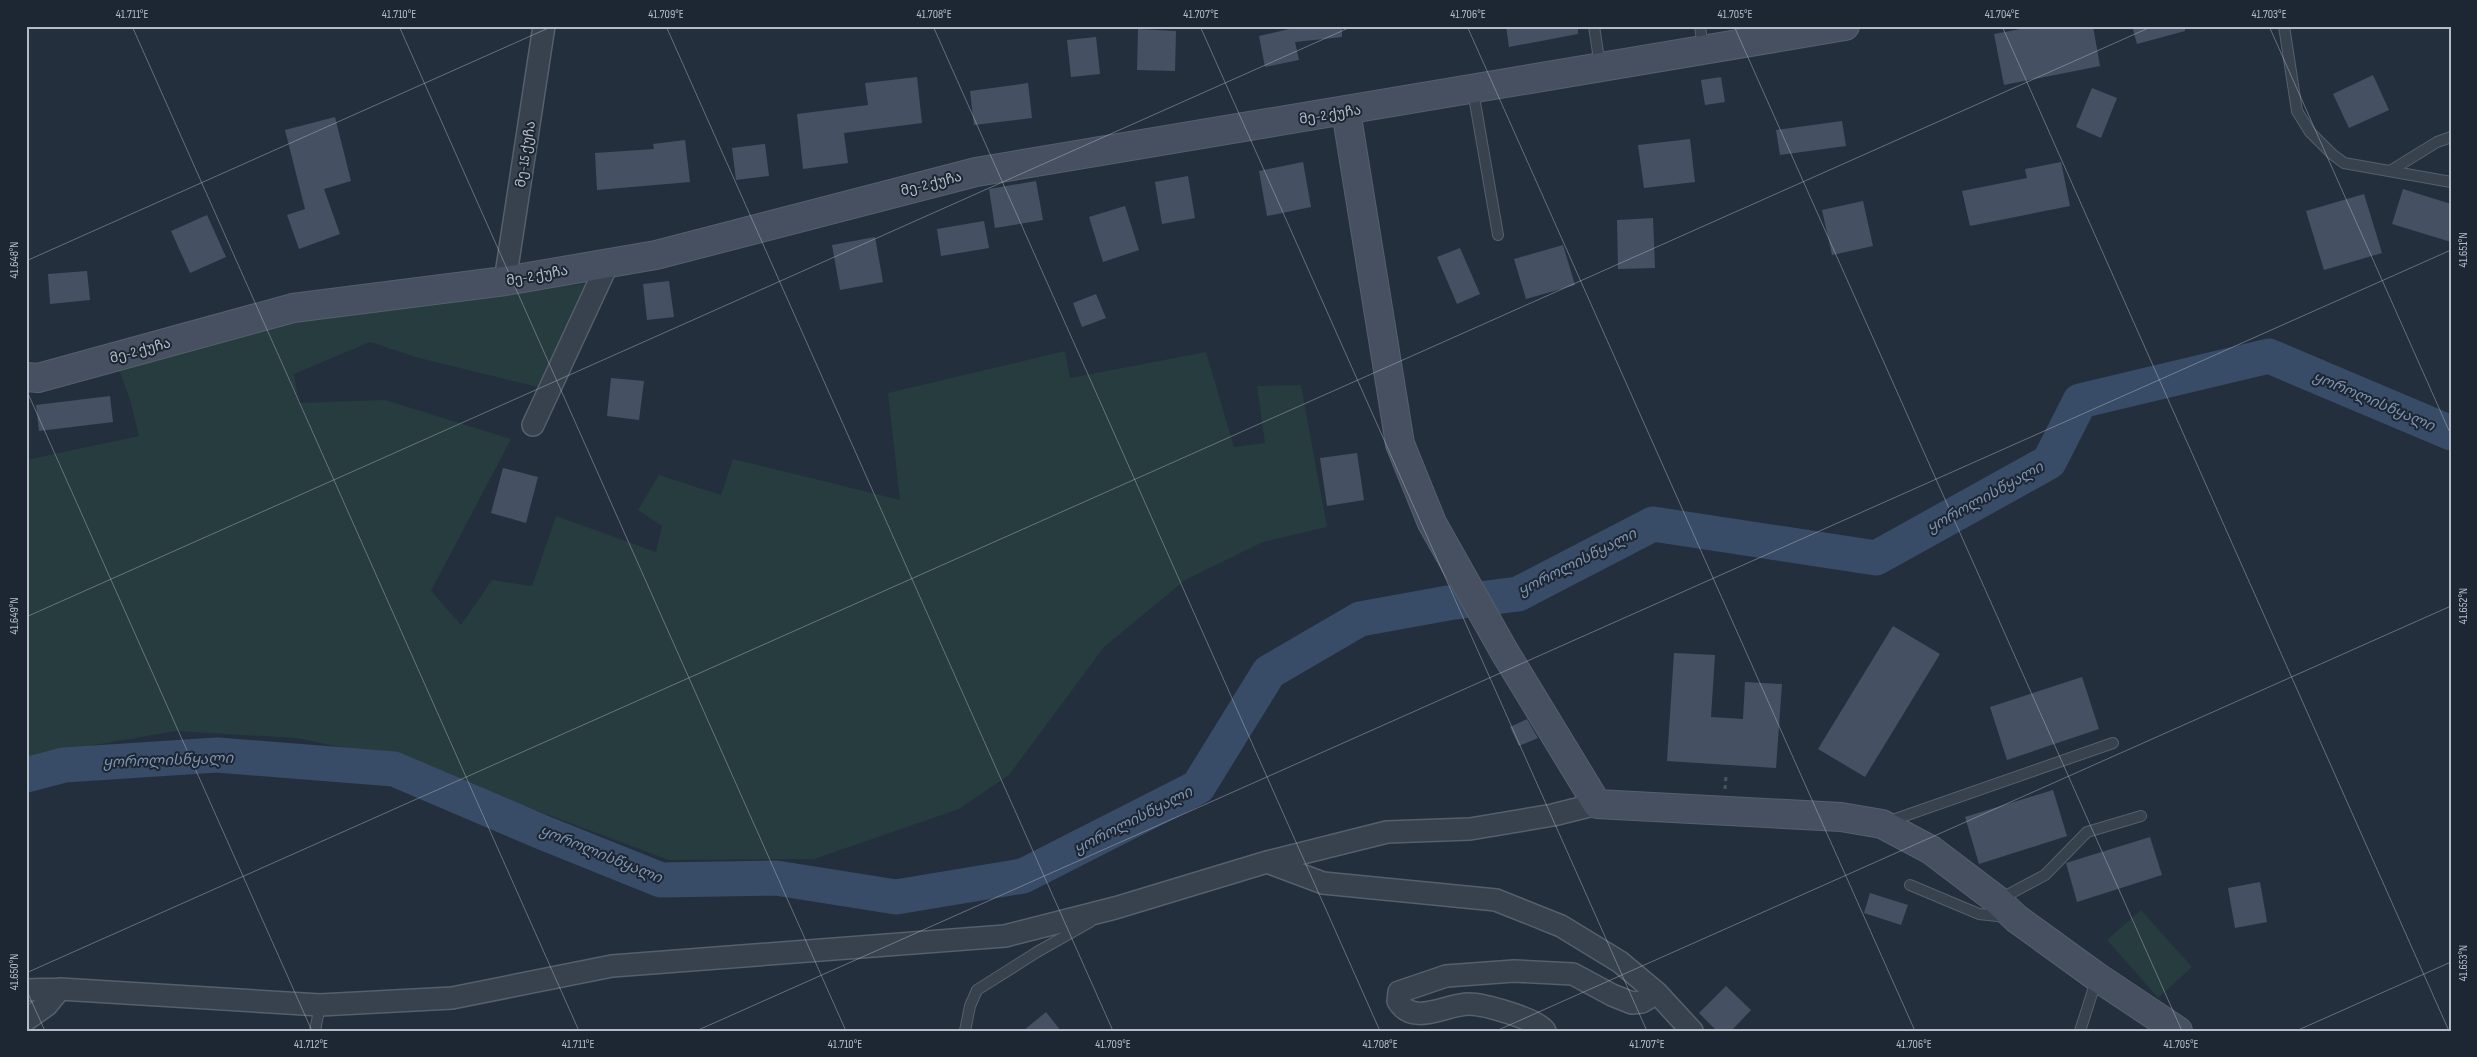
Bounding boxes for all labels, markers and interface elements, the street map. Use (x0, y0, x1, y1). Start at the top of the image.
text: 41.711°E (116, 7, 148, 22)
text: 41.710°E (382, 7, 416, 22)
text: 41.709°E (648, 7, 684, 22)
text: 41.708°E (916, 7, 952, 22)
text: 41.707°E (1183, 7, 1219, 22)
text: 41.706°E (1450, 7, 1486, 22)
text: 41.705°E (1718, 7, 1753, 22)
text: 41.704°E (1985, 7, 2019, 22)
text: 41.703°E (2251, 7, 2287, 22)
street label: მე-2 ქუჩა (1298, 101, 1362, 128)
street label: მე-15 ქუჩა (512, 120, 539, 189)
street label: მე-2 ქუჩა (899, 168, 963, 199)
text: 41.651°N (2456, 232, 2471, 268)
text: 41.648°N (7, 242, 22, 278)
street label: მე-2 ქუჩა (505, 262, 569, 289)
street label: მე-2 ქუჩა (108, 334, 172, 367)
water label: ყოროლისწყალი (2310, 367, 2439, 436)
water label: ყოროლისწყალი (1924, 457, 2048, 537)
water label: ყოროლისწყალი (1515, 524, 1641, 600)
text: 41.652°N (2456, 588, 2471, 624)
text: 41.649°N (7, 597, 22, 635)
water label: ყოროლისწყალი (103, 749, 235, 772)
water label: ყოროლისწყალი (1071, 782, 1197, 858)
water label: ყოროლისწყალი (537, 821, 666, 888)
text: 41.653°N (2456, 945, 2471, 981)
text: 41.650°N (7, 954, 22, 990)
text: 41.712°E (294, 1037, 328, 1052)
text: 41.711°E (562, 1037, 594, 1052)
text: 41.710°E (828, 1037, 862, 1052)
text: 41.709°E (1095, 1037, 1131, 1052)
text: 41.708°E (1362, 1037, 1398, 1052)
text: 41.707°E (1629, 1037, 1665, 1052)
text: 41.706°E (1896, 1037, 1932, 1052)
text: 41.705°E (2164, 1037, 2199, 1052)

